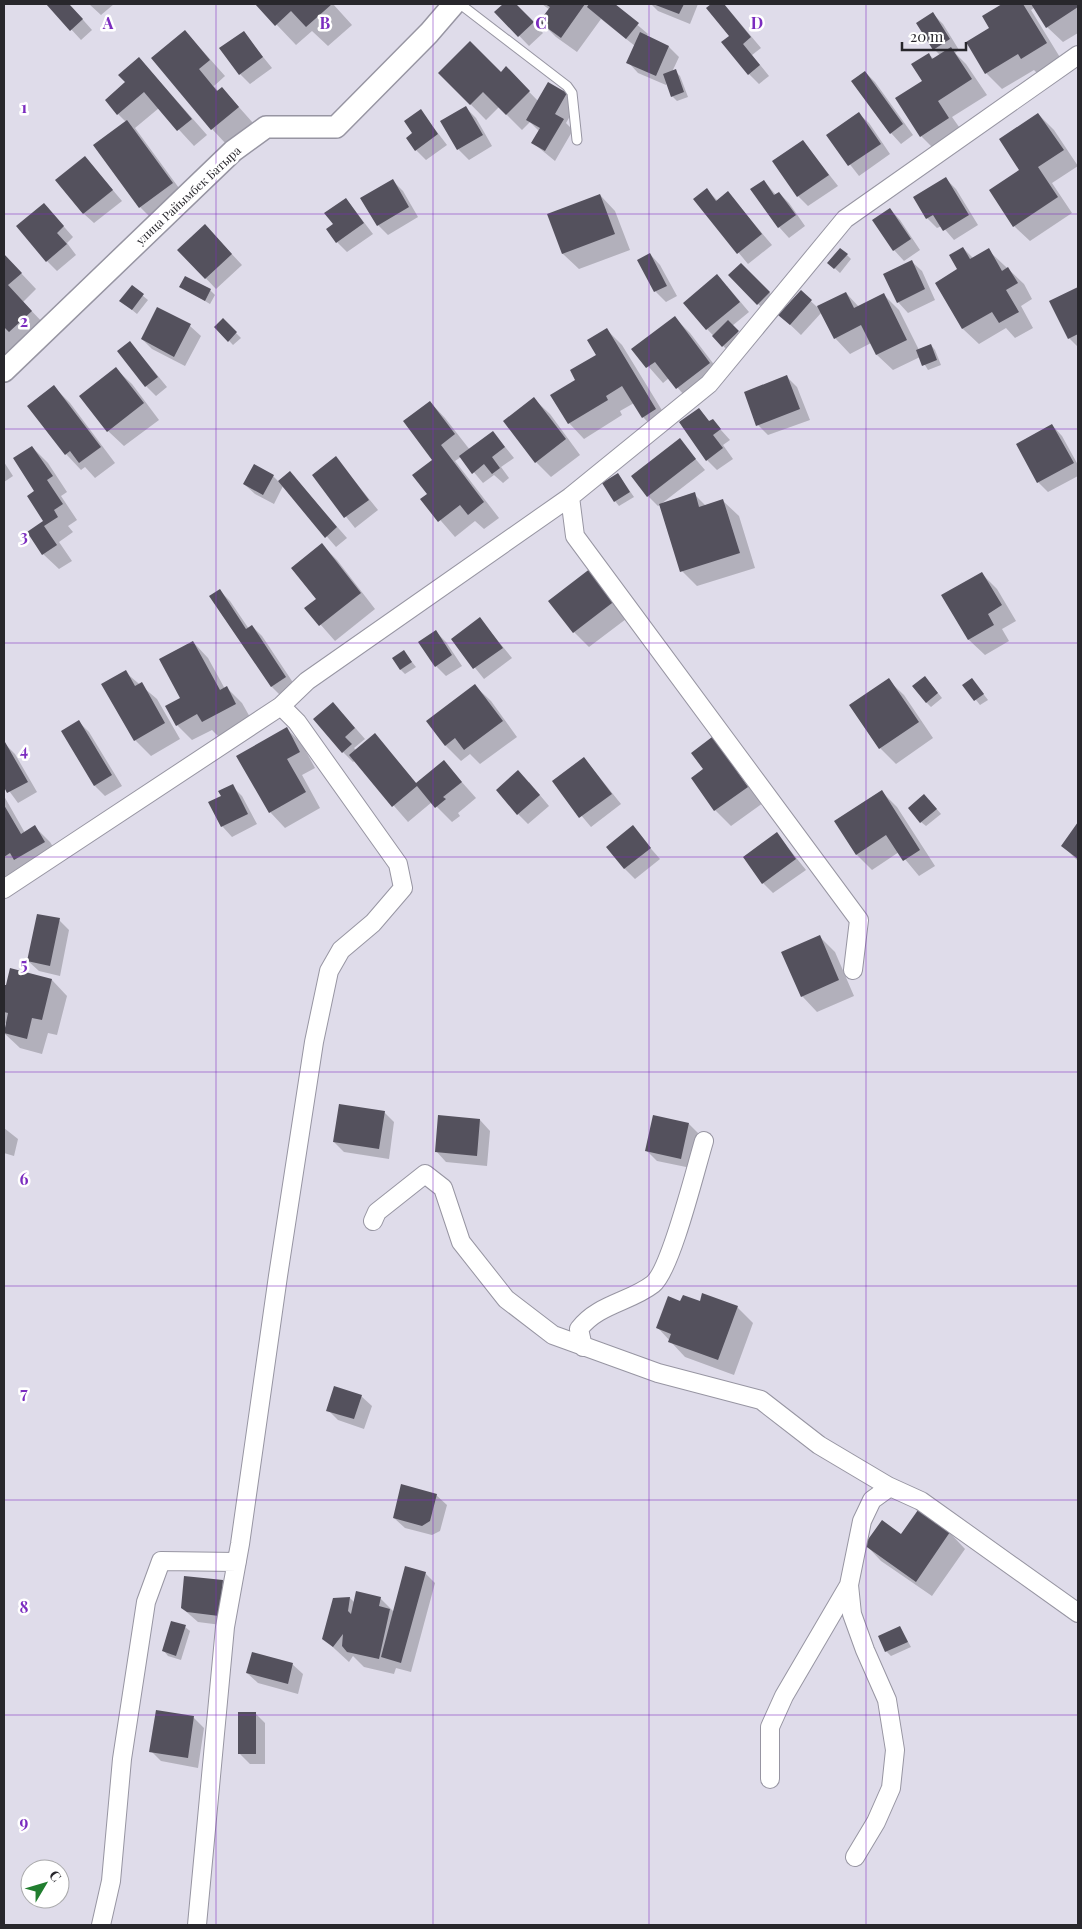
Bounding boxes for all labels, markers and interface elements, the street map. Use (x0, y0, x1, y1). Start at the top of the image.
text: A (102, 12, 114, 33)
text: B (320, 12, 331, 33)
text: C (535, 12, 547, 33)
text: D (751, 12, 763, 33)
scale bar (902, 20, 966, 52)
text: 20 m (910, 26, 944, 46)
text: 1 (21, 96, 27, 117)
street label: улица Райымбек Батыра (131, 142, 244, 249)
text: 2 (20, 310, 28, 331)
text: 3 (20, 525, 28, 546)
text: 4 (20, 739, 28, 760)
text: 5 (20, 953, 28, 974)
text: 6 (20, 1168, 29, 1189)
text: 7 (20, 1382, 28, 1403)
text: 8 (20, 1596, 29, 1617)
text: 9 (20, 1811, 29, 1832)
north arrow (20, 1859, 70, 1909)
text: С (45, 1866, 66, 1886)

